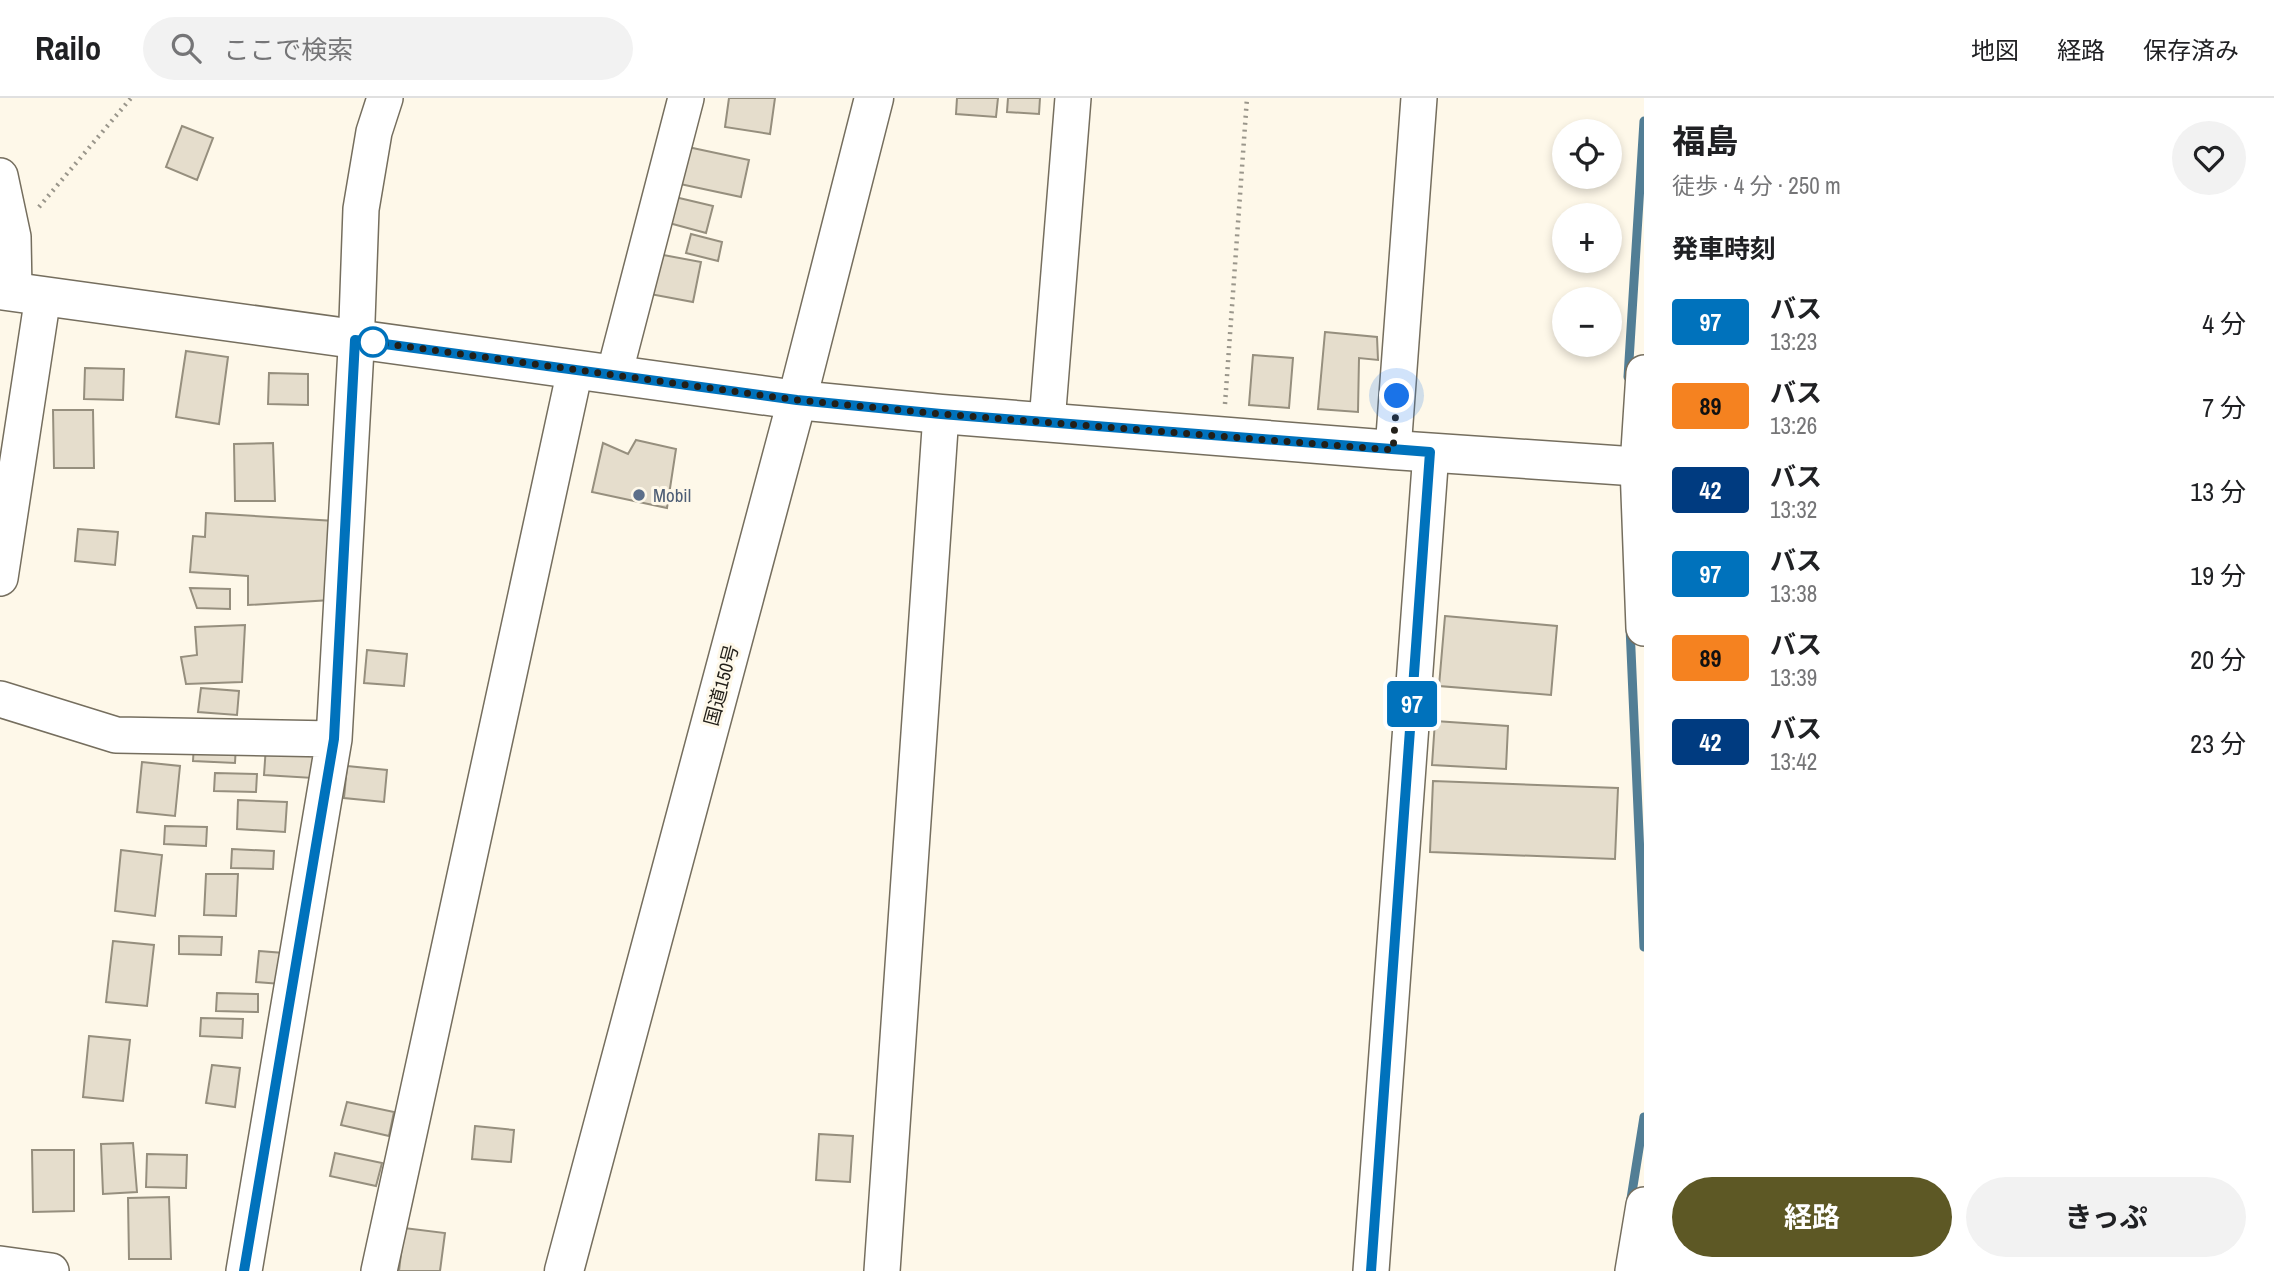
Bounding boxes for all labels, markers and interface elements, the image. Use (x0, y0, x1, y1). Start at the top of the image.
search box (143, 17, 633, 80)
text: Railo (35, 26, 101, 70)
icon: search (167, 29, 205, 67)
text: ここで検索 (223, 32, 353, 67)
text: 地図 (1971, 34, 2019, 66)
text: 経路 (2057, 34, 2105, 66)
text: 保存済み (2143, 34, 2239, 66)
map controls (1552, 119, 1622, 357)
button: locate (1552, 119, 1622, 189)
text: 福島 (1672, 119, 1738, 163)
button: heart (2172, 121, 2246, 195)
text: 徒歩 · 4 分 · 250 m (1672, 170, 1841, 201)
button: + (1552, 203, 1622, 273)
text: 発車時刻 (1672, 231, 1776, 266)
button: − (1552, 287, 1622, 357)
text: バス (1770, 291, 1822, 326)
text: 97 (1700, 306, 1721, 338)
text: 4 分 (2202, 306, 2246, 341)
text: 13:23 (1770, 326, 1817, 357)
unlabelled marker (358, 327, 388, 357)
text: バス (1770, 375, 1822, 410)
your location (1379, 378, 1414, 413)
text: 89 (1700, 390, 1721, 422)
text: 7 分 (2202, 390, 2246, 425)
text: 13:26 (1770, 410, 1817, 441)
text: バス (1770, 459, 1822, 494)
text: 42 (1700, 474, 1721, 506)
text: 13 分 (2190, 474, 2246, 509)
place label: Mobil (653, 482, 691, 508)
marker: Mobil (631, 487, 647, 503)
text: 13:32 (1770, 494, 1817, 525)
text: バス (1770, 543, 1822, 578)
text: 97 (1700, 558, 1721, 590)
text: 19 分 (2190, 558, 2246, 593)
text: 13:38 (1770, 578, 1817, 609)
text: バス (1770, 627, 1822, 662)
street label: 国道150号 (698, 642, 744, 728)
text: 89 (1700, 642, 1721, 674)
text: 20 分 (2190, 642, 2246, 677)
text: 13:39 (1770, 662, 1817, 693)
line badge: 97 (1380, 681, 1444, 727)
text: 97 (1401, 688, 1423, 720)
text: バス (1770, 711, 1822, 746)
text: 42 (1700, 726, 1721, 758)
text: 23 分 (2190, 726, 2246, 761)
text: 13:42 (1770, 746, 1817, 777)
button: 経路 (1672, 1177, 1952, 1257)
button: きっぷ (1966, 1177, 2246, 1257)

